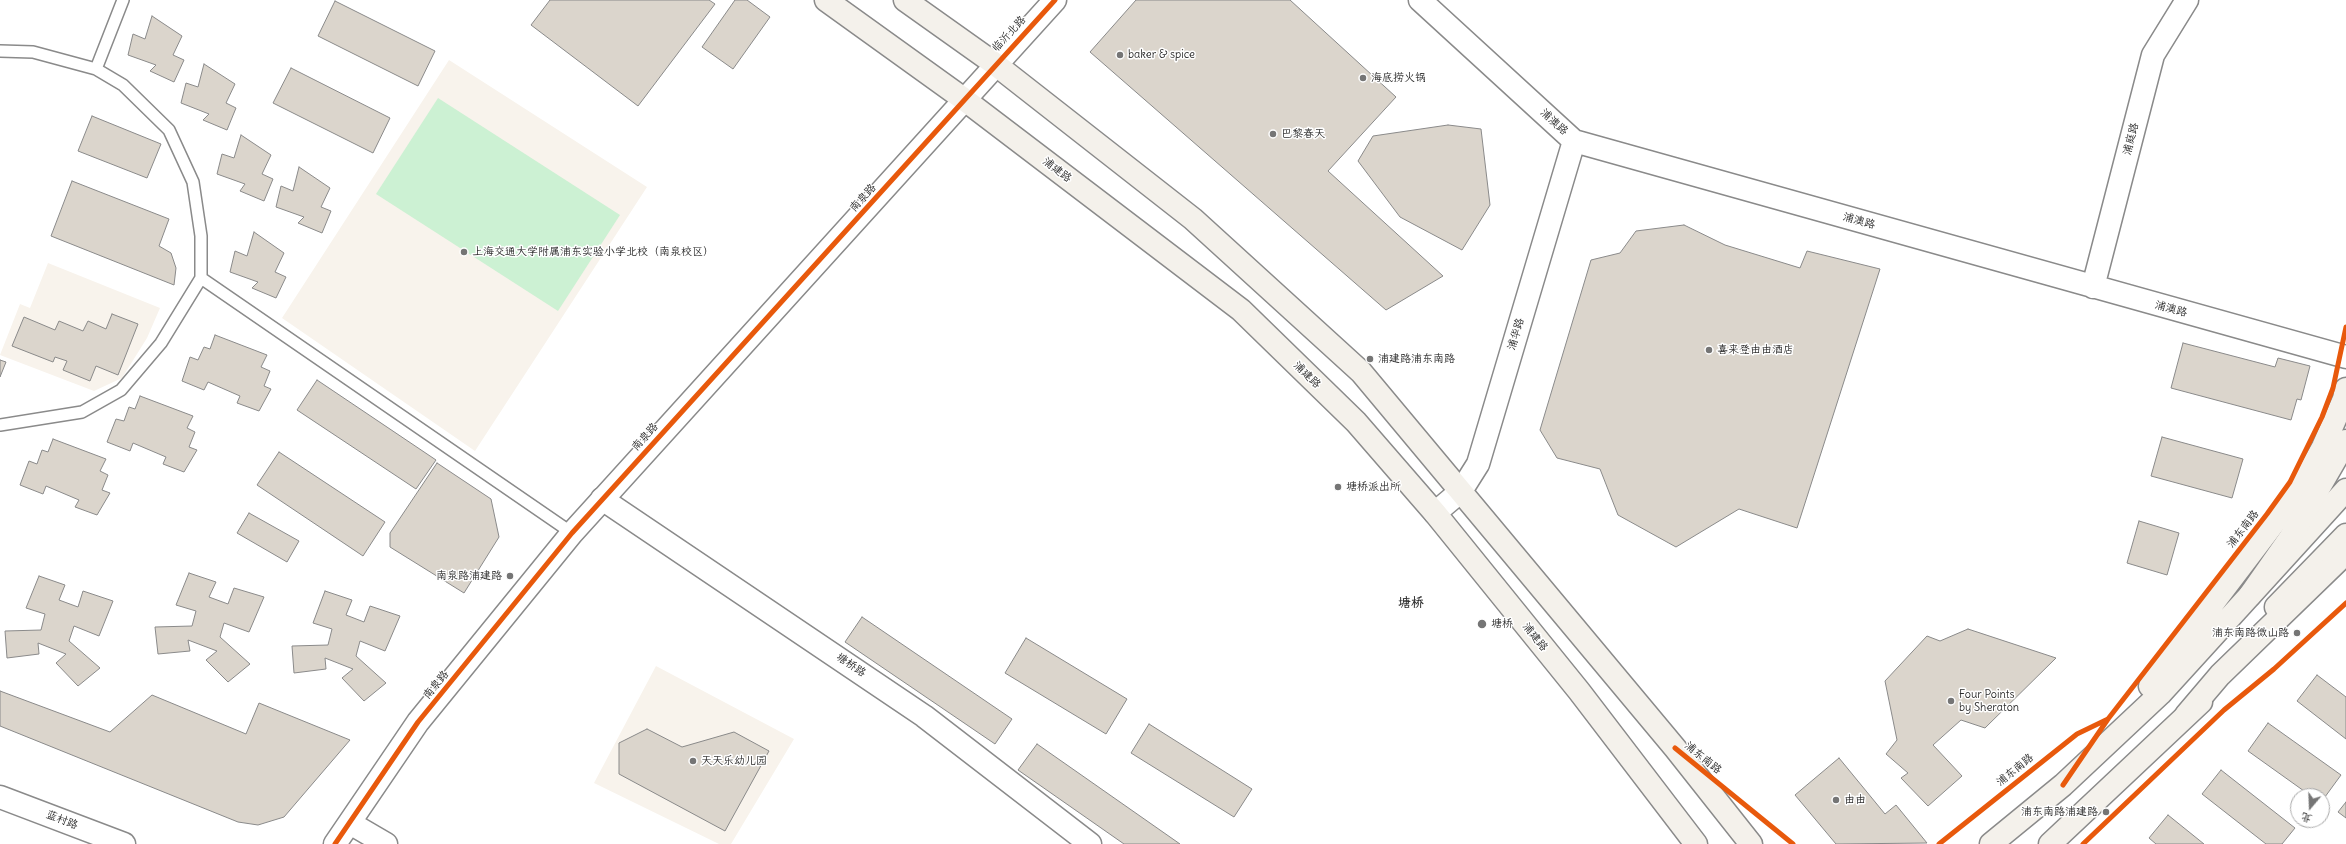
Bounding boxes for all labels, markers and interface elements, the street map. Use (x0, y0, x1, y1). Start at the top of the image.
street label: 临沂北路 (989, 13, 1029, 55)
place label: baker & spice (1128, 48, 1195, 62)
marker: baker & spice (1115, 50, 1125, 60)
place label: 海底捞火锅 (1371, 71, 1426, 85)
marker: 海底捞火锅 (1358, 73, 1368, 83)
street label: 浦澳路 (1537, 106, 1571, 138)
street label: 浦庭路 (2121, 121, 2141, 157)
place label: 巴黎春天 (1281, 127, 1325, 141)
marker: 巴黎春天 (1268, 129, 1278, 139)
street label: 浦建路 (1040, 155, 1074, 185)
street label: 南泉路 (847, 181, 879, 215)
street label: 浦澳路 (1841, 210, 1877, 232)
place label: 上海交通大学附属浦东实验小学北校（南泉校区） (472, 245, 714, 259)
marker: 上海交通大学附属浦东实验小学北校（南泉校区） (459, 247, 469, 257)
street label: 浦澳路 (2153, 298, 2189, 320)
street label: 浦华路 (1505, 316, 1527, 352)
place label: 喜来登由由酒店 (1717, 343, 1794, 357)
marker: 喜来登由由酒店 (1704, 345, 1714, 355)
place label: 浦建路浦东南路 (1378, 352, 1455, 366)
marker: 浦建路浦东南路 (1365, 354, 1375, 364)
street label: 浦建路 (1291, 359, 1323, 391)
street label: 南泉路 (629, 420, 661, 454)
place label: 塘桥派出所 (1346, 480, 1401, 494)
marker: 塘桥派出所 (1333, 482, 1343, 492)
street label: 浦东南路 (2224, 508, 2262, 550)
place label: 南泉路浦建路 (436, 569, 502, 583)
marker: 南泉路浦建路 (505, 571, 515, 581)
district label: 塘桥 (1398, 595, 1424, 611)
place label: 塘桥 (1491, 617, 1513, 631)
marker: 塘桥 (1476, 618, 1488, 630)
street label: 浦建路 (1519, 620, 1551, 654)
place label: 浦东南路微山路 (2212, 626, 2289, 640)
marker: 浦东南路微山路 (2292, 628, 2302, 638)
street label: 塘桥路 (834, 650, 868, 680)
street label: 南泉路 (420, 668, 452, 702)
place label: Four Points by Sheraton (1959, 688, 2019, 714)
marker: Four Points by Sheraton (1946, 696, 1956, 706)
street label: 浦东南路 (1682, 739, 1724, 777)
street label: 浦东南路 (1994, 751, 2036, 789)
place label: 天天乐幼儿园 (701, 754, 767, 768)
marker: 天天乐幼儿园 (688, 756, 698, 766)
north arrow (2290, 788, 2330, 828)
place label: 由由 (1844, 793, 1866, 807)
marker: 由由 (1831, 795, 1841, 805)
place label: 浦东南路浦建路 (2021, 805, 2098, 819)
marker: 浦东南路浦建路 (2101, 807, 2111, 817)
street label: 蓝村路 (44, 808, 80, 832)
text: 北 (2299, 810, 2314, 827)

